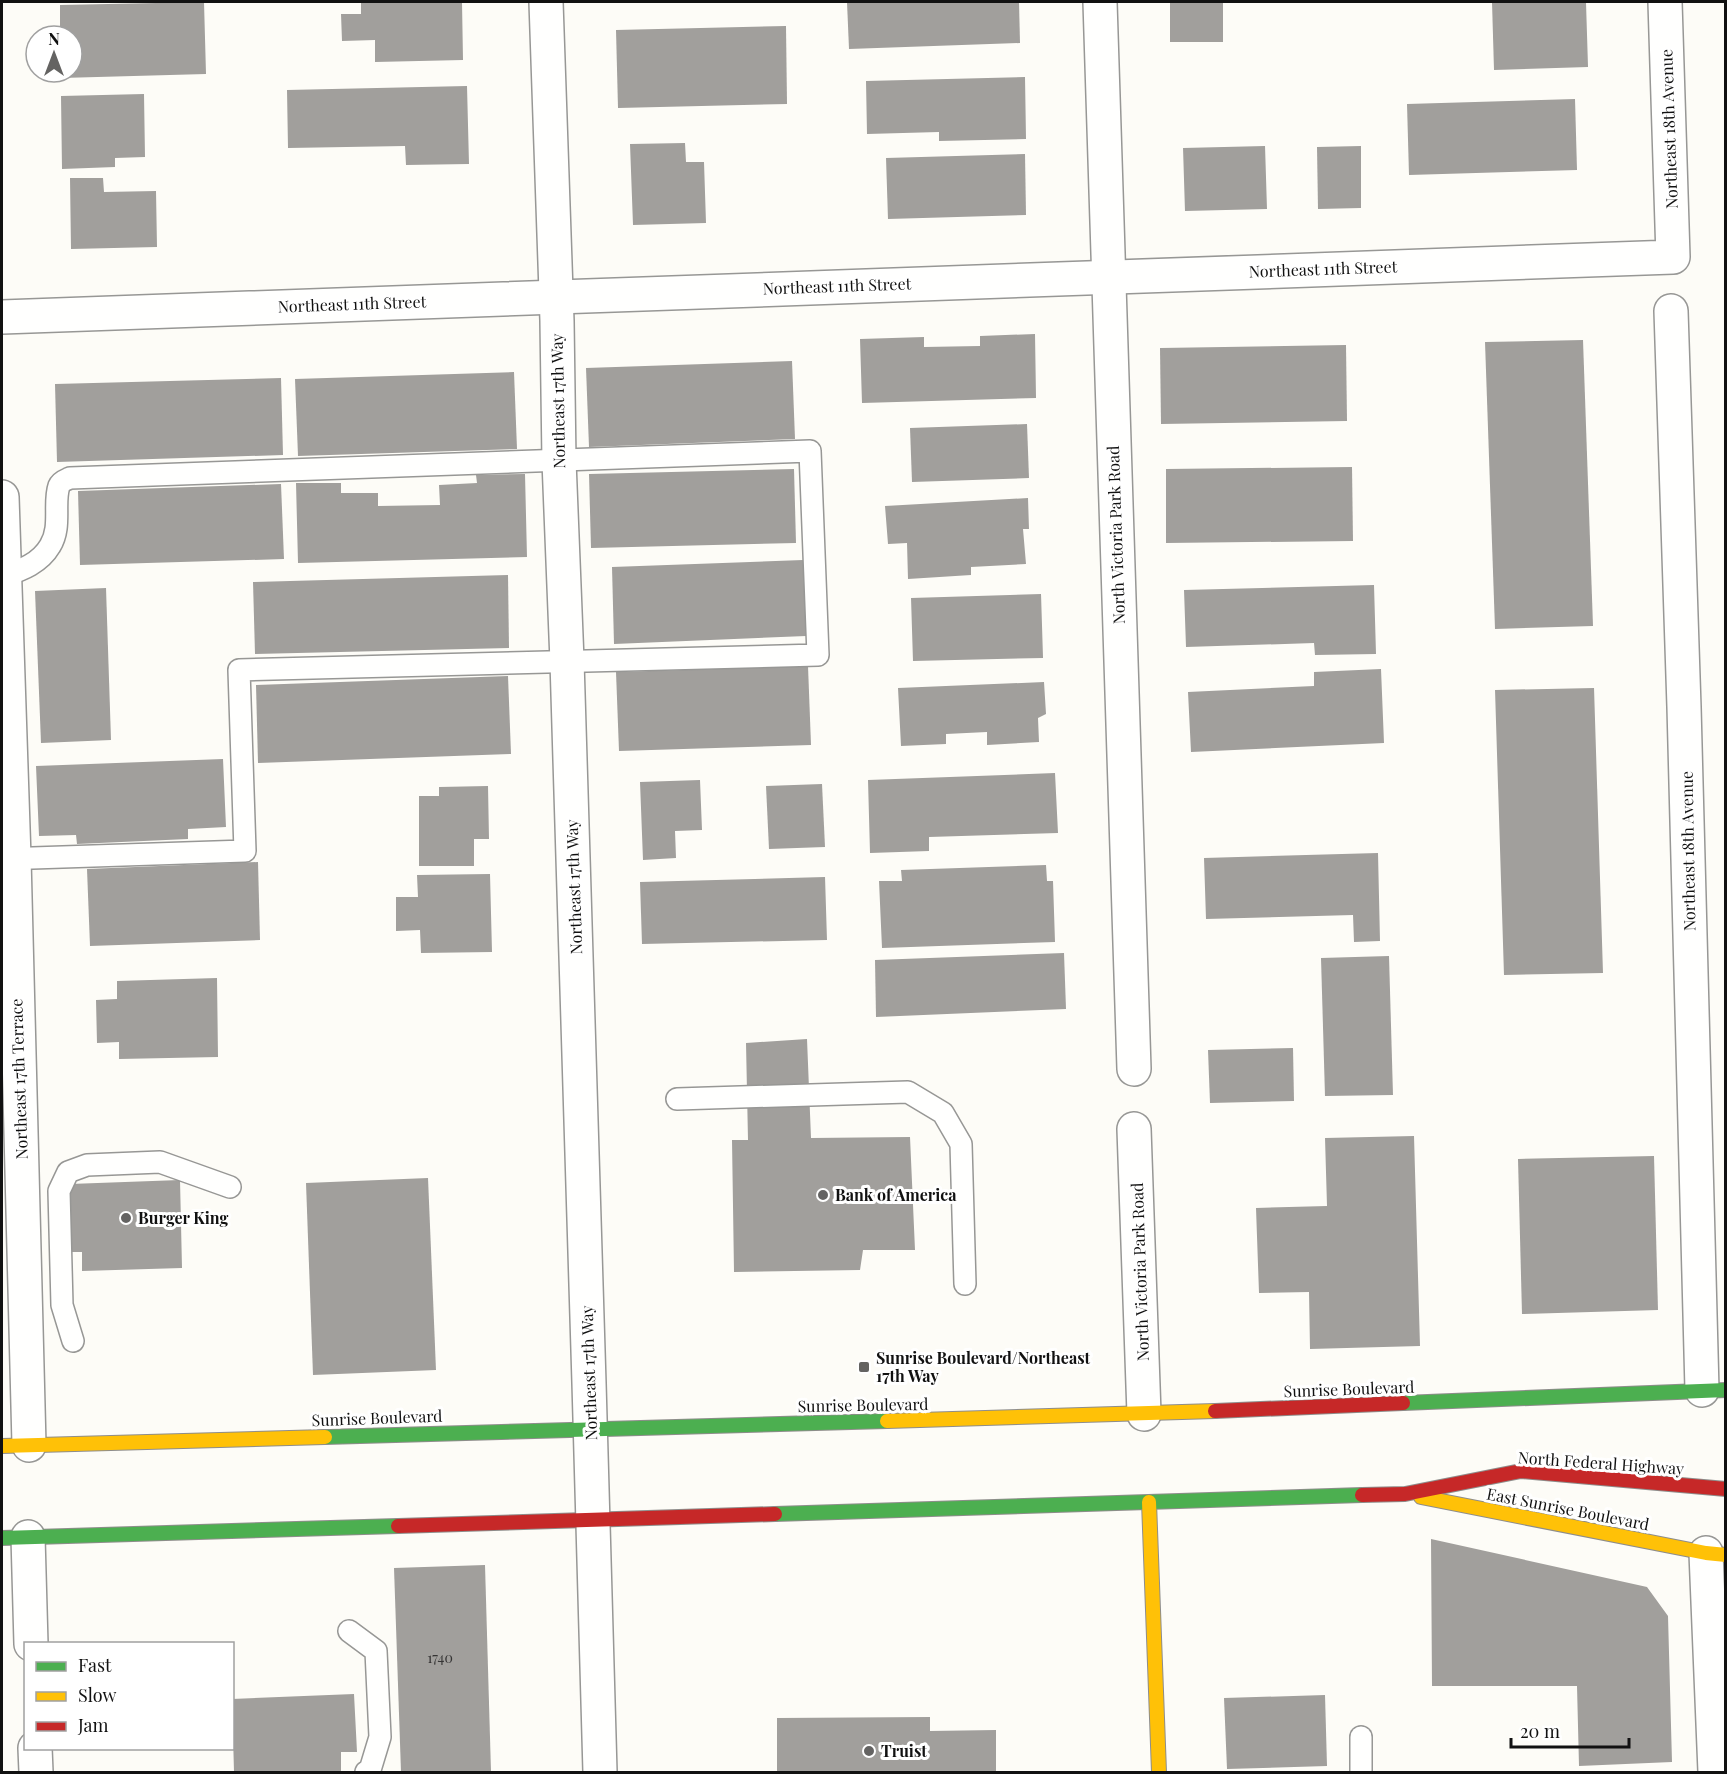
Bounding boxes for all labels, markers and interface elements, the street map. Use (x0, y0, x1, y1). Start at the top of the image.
north arrow (24, 24, 84, 84)
text: N (48, 28, 60, 49)
street label: Northeast 18th Avenue (1655, 49, 1682, 209)
street label: Northeast 11th Street (1248, 255, 1398, 282)
street label: Northeast 11th Street (762, 272, 912, 299)
street label: Northeast 11th Street (277, 290, 427, 317)
street label: Northeast 17th Way (546, 333, 569, 469)
street label: North Victoria Park Road (1102, 445, 1129, 625)
street label: Northeast 18th Avenue (1676, 771, 1699, 931)
street label: Northeast 17th Way (561, 819, 586, 955)
street label: Northeast 17th Terrace (5, 998, 32, 1160)
street label: North Victoria Park Road (1126, 1182, 1153, 1362)
place label: Bank of America (835, 1184, 957, 1205)
marker: Bank of America (816, 1188, 830, 1202)
place label: Burger King (138, 1207, 229, 1228)
marker: Burger King (119, 1211, 133, 1225)
street label: Northeast 17th Way (576, 1305, 601, 1441)
place label: Sunrise Boulevard/Northeast 17th Way (876, 1347, 1091, 1386)
marker: Sunrise Boulevard/Northeast 17th Way (857, 1360, 871, 1374)
street label: Sunrise Boulevard (1283, 1376, 1415, 1401)
street label: Sunrise Boulevard (797, 1393, 929, 1416)
street label: Sunrise Boulevard (311, 1405, 443, 1430)
street label: North Federal Highway (1517, 1446, 1685, 1479)
street label: East Sunrise Boulevard (1485, 1482, 1651, 1535)
legend (24, 1642, 234, 1750)
house number: 1740 (427, 1648, 453, 1667)
text: Fast (78, 1653, 112, 1677)
text: Slow (78, 1683, 116, 1707)
scale bar (1511, 1711, 1630, 1749)
text: Jam (77, 1713, 108, 1737)
text: 20 m (1520, 1719, 1560, 1743)
place label: Truist (881, 1740, 927, 1761)
marker: Truist (862, 1744, 876, 1758)

